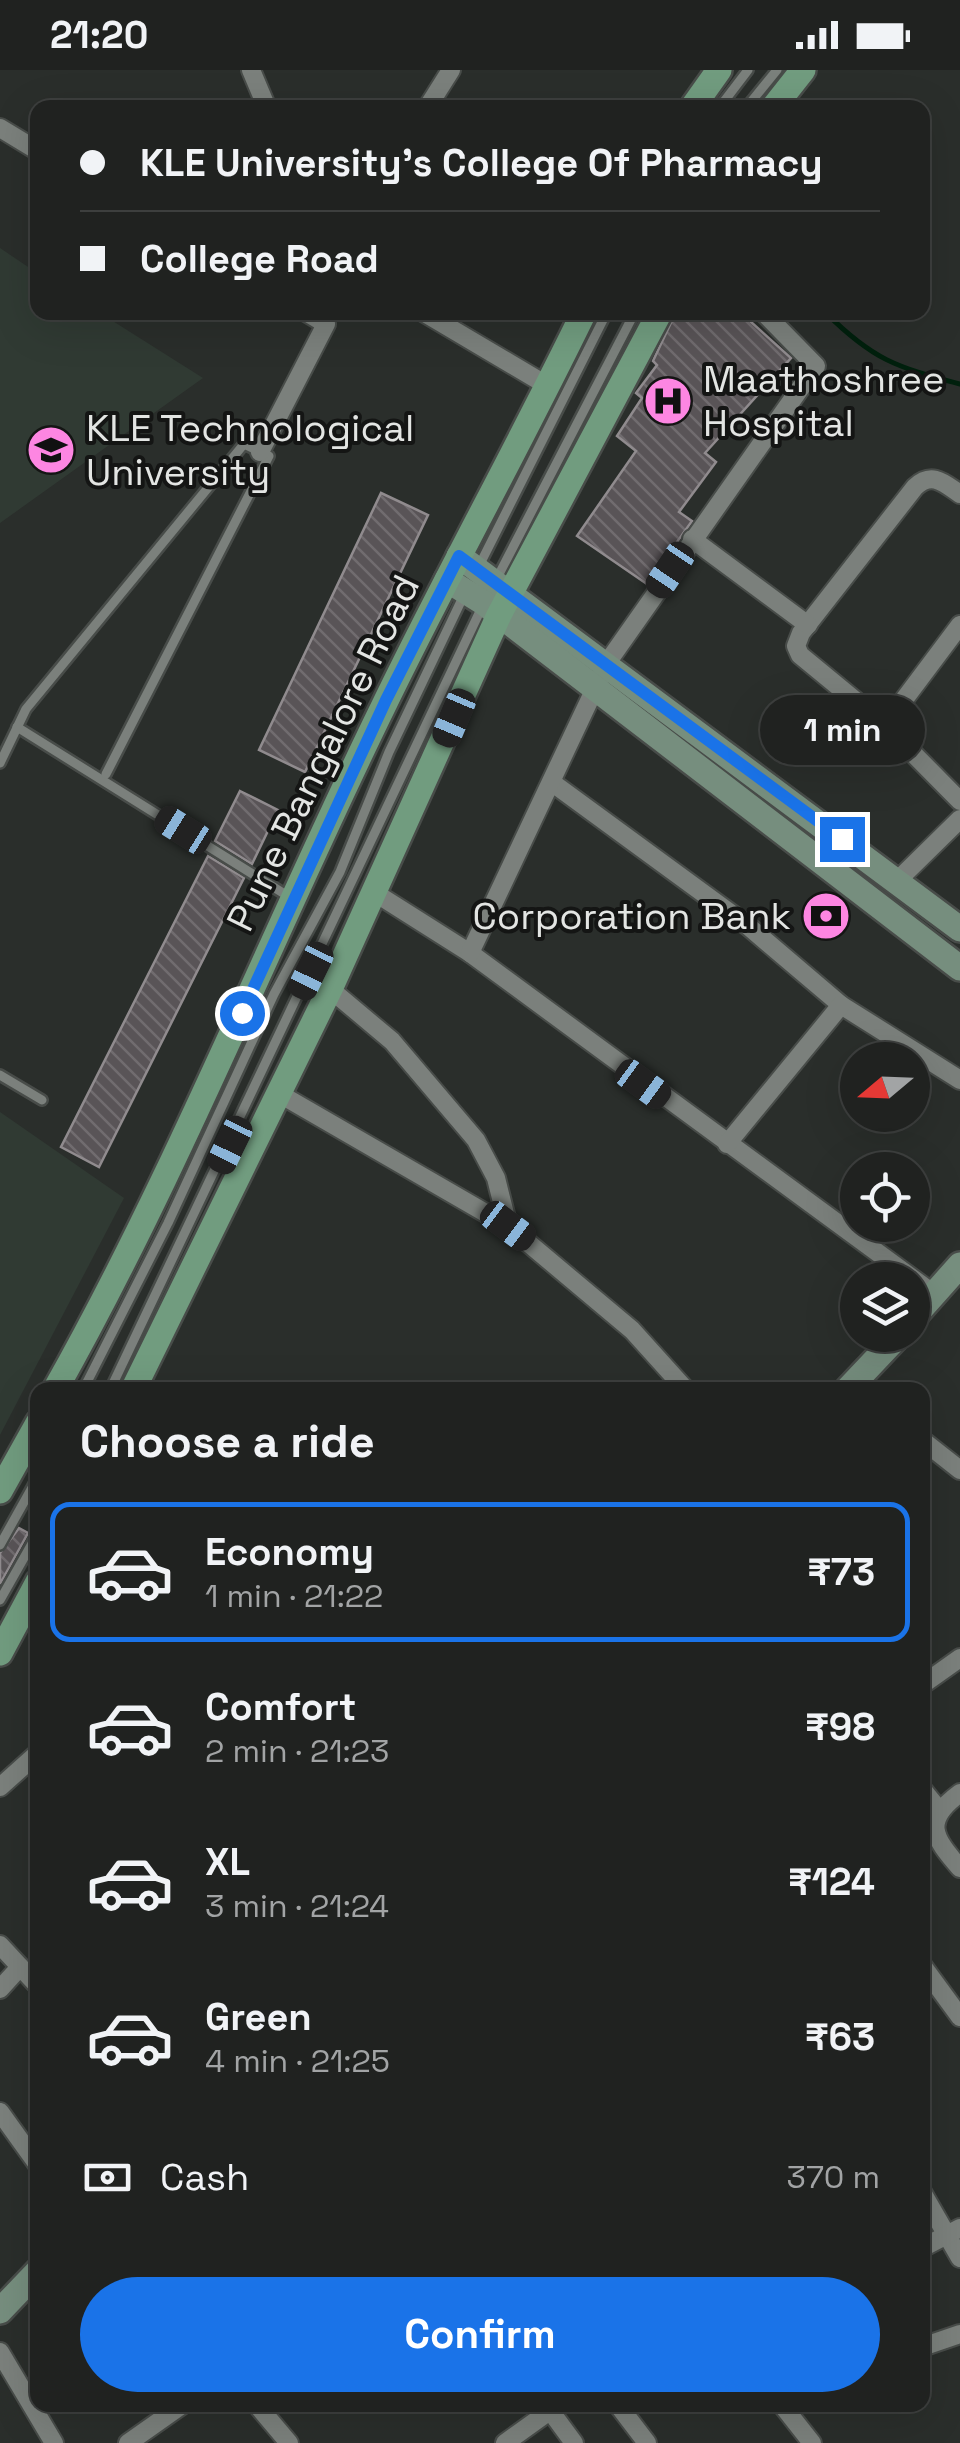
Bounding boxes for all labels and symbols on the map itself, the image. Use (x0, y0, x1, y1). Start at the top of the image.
place label: Maathoshree Hospital (703, 355, 945, 447)
hospital icon: Maathoshree Hospital (642, 375, 694, 427)
place label: KLE Technological University (86, 404, 414, 496)
school or university icon: KLE Technological University (25, 424, 77, 476)
car (641, 537, 699, 603)
street label: Pune Bangalore Road (216, 567, 430, 939)
car (428, 685, 480, 751)
callout: 1 min (760, 694, 924, 764)
car (150, 801, 216, 859)
route end (820, 817, 865, 862)
bank icon: Corporation Bank (800, 890, 852, 942)
place label: Corporation Bank (472, 892, 791, 940)
car (284, 937, 338, 1005)
route start (220, 991, 265, 1036)
north arrow (840, 1042, 930, 1132)
car (610, 1054, 676, 1114)
car (203, 1111, 257, 1179)
car (475, 1196, 541, 1256)

